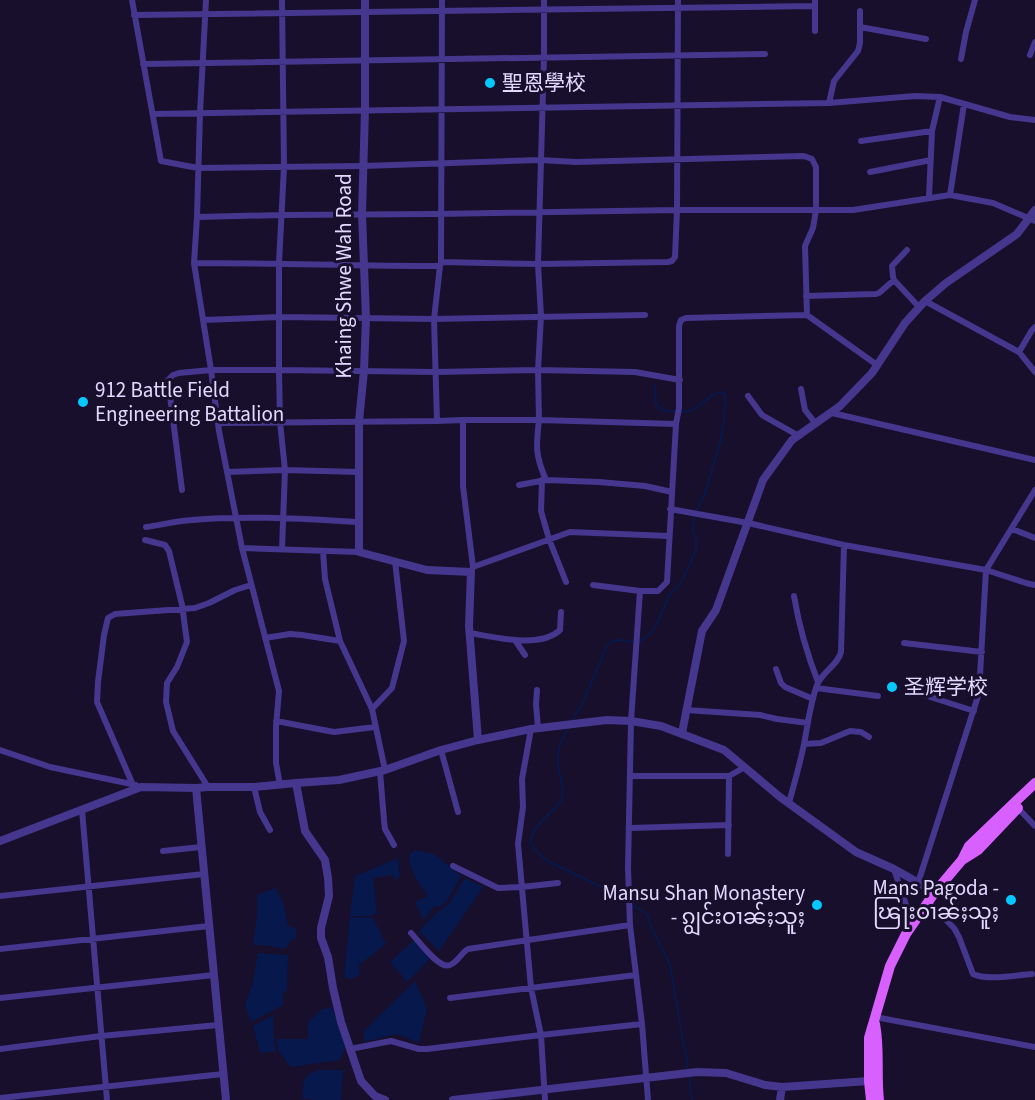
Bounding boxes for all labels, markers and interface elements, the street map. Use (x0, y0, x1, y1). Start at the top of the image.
place label: 聖恩學校 (502, 68, 586, 98)
marker: 聖恩學校 (483, 76, 497, 90)
street label: Khaing Shwe Wah Road (329, 173, 359, 379)
place label: 912 Battle Field Engineering Battalion (95, 375, 284, 429)
marker: 912 Battle Field Engineering Battalion (76, 395, 90, 409)
place label: 圣辉学校 (904, 672, 988, 702)
marker: 圣辉学校 (885, 680, 899, 694)
place label: Mans Pagoda - ၽြႃးဝၢၼ်ႈသူႈ (872, 873, 999, 929)
place label: Mansu Shan Monastery - ၵျွင်းဝၢၼ်ႈသူႈ (602, 878, 805, 936)
marker: Mans Pagoda - ၽြႃးဝၢၼ်ႈသူႈ (1004, 893, 1018, 907)
marker: Mansu Shan Monastery - ၵျွင်းဝၢၼ်ႈသူႈ (810, 898, 824, 912)

